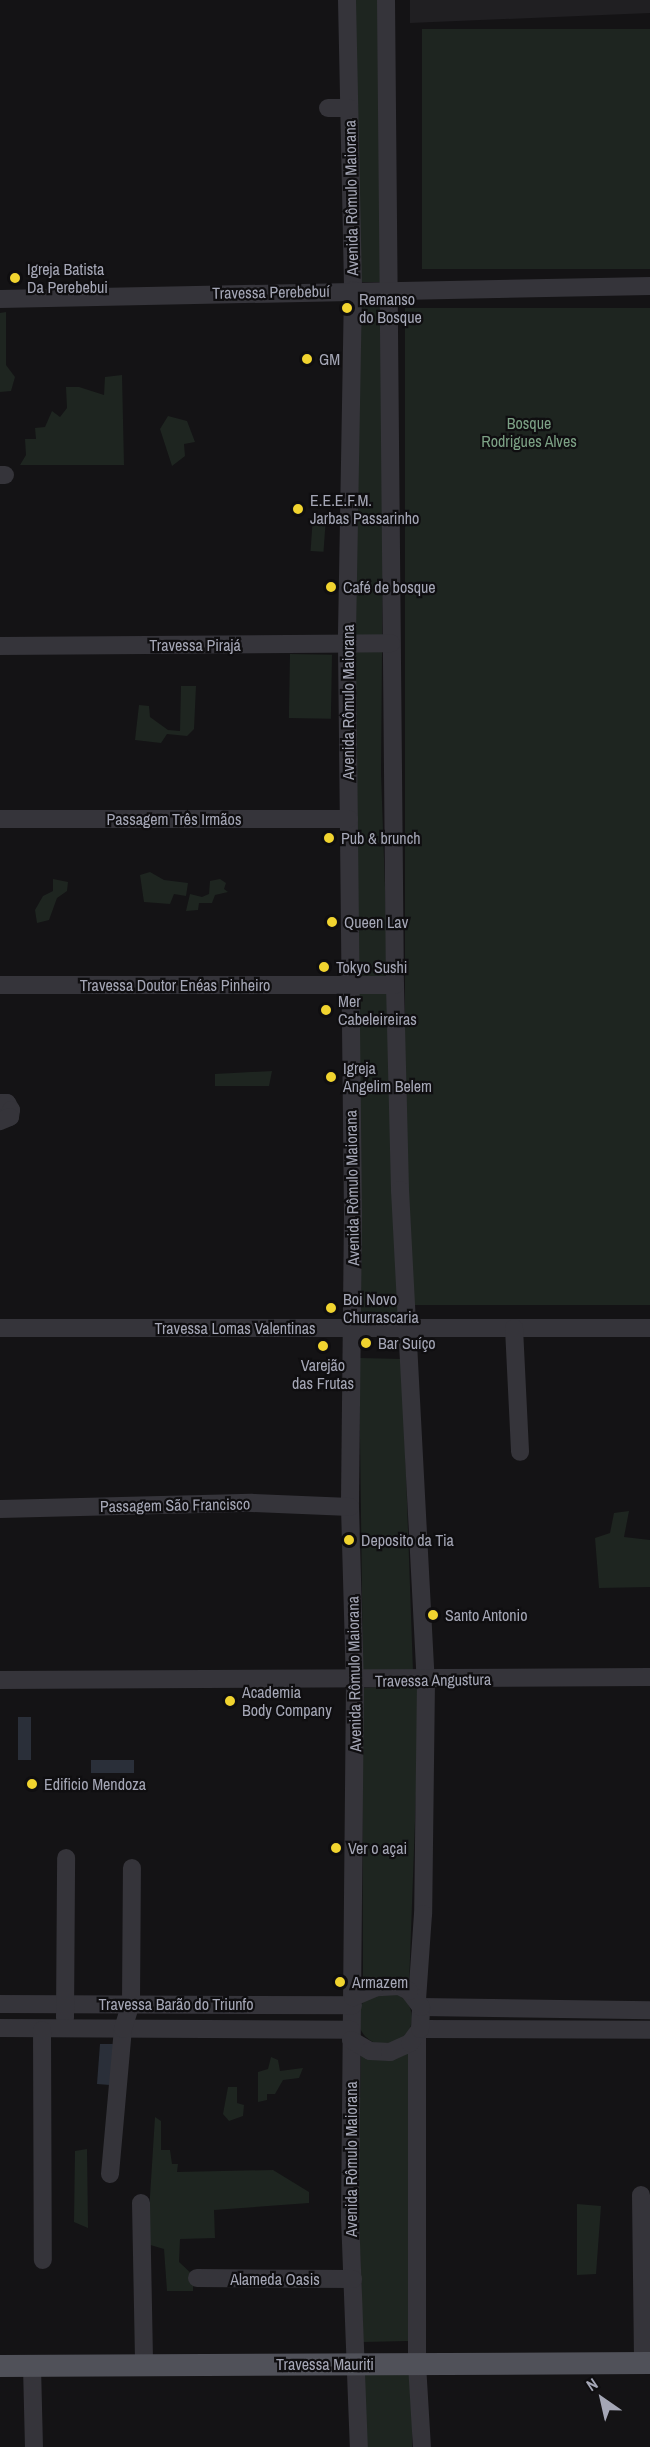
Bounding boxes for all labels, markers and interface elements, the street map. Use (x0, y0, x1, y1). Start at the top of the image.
street label: Avenida Rômulo Maiorana (340, 120, 362, 276)
place label: Igreja Batista Da Perebebui (27, 259, 108, 297)
marker: Igreja Batista Da Perebebui (8, 271, 22, 285)
street label: Travessa Perebebuí (212, 281, 330, 303)
place label: Remanso do Bosque (359, 289, 422, 327)
marker: Remanso do Bosque (340, 301, 354, 315)
place label: GM (319, 349, 340, 369)
marker: GM (300, 352, 314, 366)
park label: Bosque Rodrigues Alves (481, 413, 577, 451)
place label: E.E.E.F.M. Jarbas Passarinho (310, 490, 419, 528)
marker: E.E.E.F.M. Jarbas Passarinho (291, 502, 305, 516)
place label: Café de bosque (343, 577, 436, 597)
marker: Café de bosque (324, 580, 338, 594)
street label: Avenida Rômulo Maiorana (338, 624, 358, 780)
street label: Travessa Pirajá (149, 635, 241, 655)
street label: Passagem Três Irmãos (106, 809, 242, 829)
place label: Pub & brunch (341, 828, 421, 848)
marker: Pub & brunch (322, 831, 336, 845)
place label: Queen Lav (344, 912, 408, 932)
marker: Queen Lav (325, 915, 339, 929)
place label: Tokyo Sushi (336, 957, 407, 977)
marker: Tokyo Sushi (317, 960, 331, 974)
street label: Travessa Doutor Enéas Pinheiro (80, 975, 270, 995)
place label: Mer Cabeleireiras (338, 991, 417, 1029)
marker: Mer Cabeleireiras (319, 1003, 333, 1017)
place label: Igreja Angelim Belem (343, 1058, 432, 1096)
marker: Igreja Angelim Belem (324, 1070, 338, 1084)
street label: Avenida Rômulo Maiorana (341, 1110, 363, 1266)
place label: Boi Novo Churrascaria (343, 1289, 419, 1327)
marker: Boi Novo Churrascaria (324, 1301, 338, 1315)
street label: Travessa Lomas Valentinas (154, 1318, 316, 1338)
place label: Bar Suíço (378, 1333, 436, 1353)
marker: Bar Suíço (359, 1336, 373, 1350)
marker: Varejão das Frutas (316, 1339, 330, 1353)
place label: Varejão das Frutas (292, 1355, 354, 1393)
street label: Passagem São Francisco (100, 1494, 250, 1516)
place label: Deposito da Tia (361, 1530, 454, 1550)
marker: Deposito da Tia (342, 1533, 356, 1547)
street label: Avenida Rômulo Maiorana (343, 1596, 365, 1752)
place label: Santo Antonio (445, 1605, 528, 1625)
marker: Santo Antonio (426, 1608, 440, 1622)
street label: Travessa Angustura (374, 1669, 492, 1691)
place label: Academia Body Company (242, 1682, 332, 1720)
marker: Academia Body Company (223, 1694, 237, 1708)
place label: Edificio Mendoza (44, 1774, 146, 1794)
marker: Edificio Mendoza (25, 1777, 39, 1791)
place label: Ver o açai (348, 1838, 407, 1858)
marker: Ver o açai (329, 1841, 343, 1855)
place label: Armazem (352, 1972, 408, 1992)
marker: Armazem (333, 1975, 347, 1989)
street label: Travessa Barão do Triunfo (98, 1994, 254, 2014)
street label: Avenida Rômulo Maiorana (341, 2081, 361, 2237)
street label: Alameda Oasis (230, 2269, 320, 2289)
street label: Travessa Mauriti (276, 2354, 374, 2374)
north arrow (572, 2369, 632, 2429)
text: N (582, 2372, 602, 2396)

